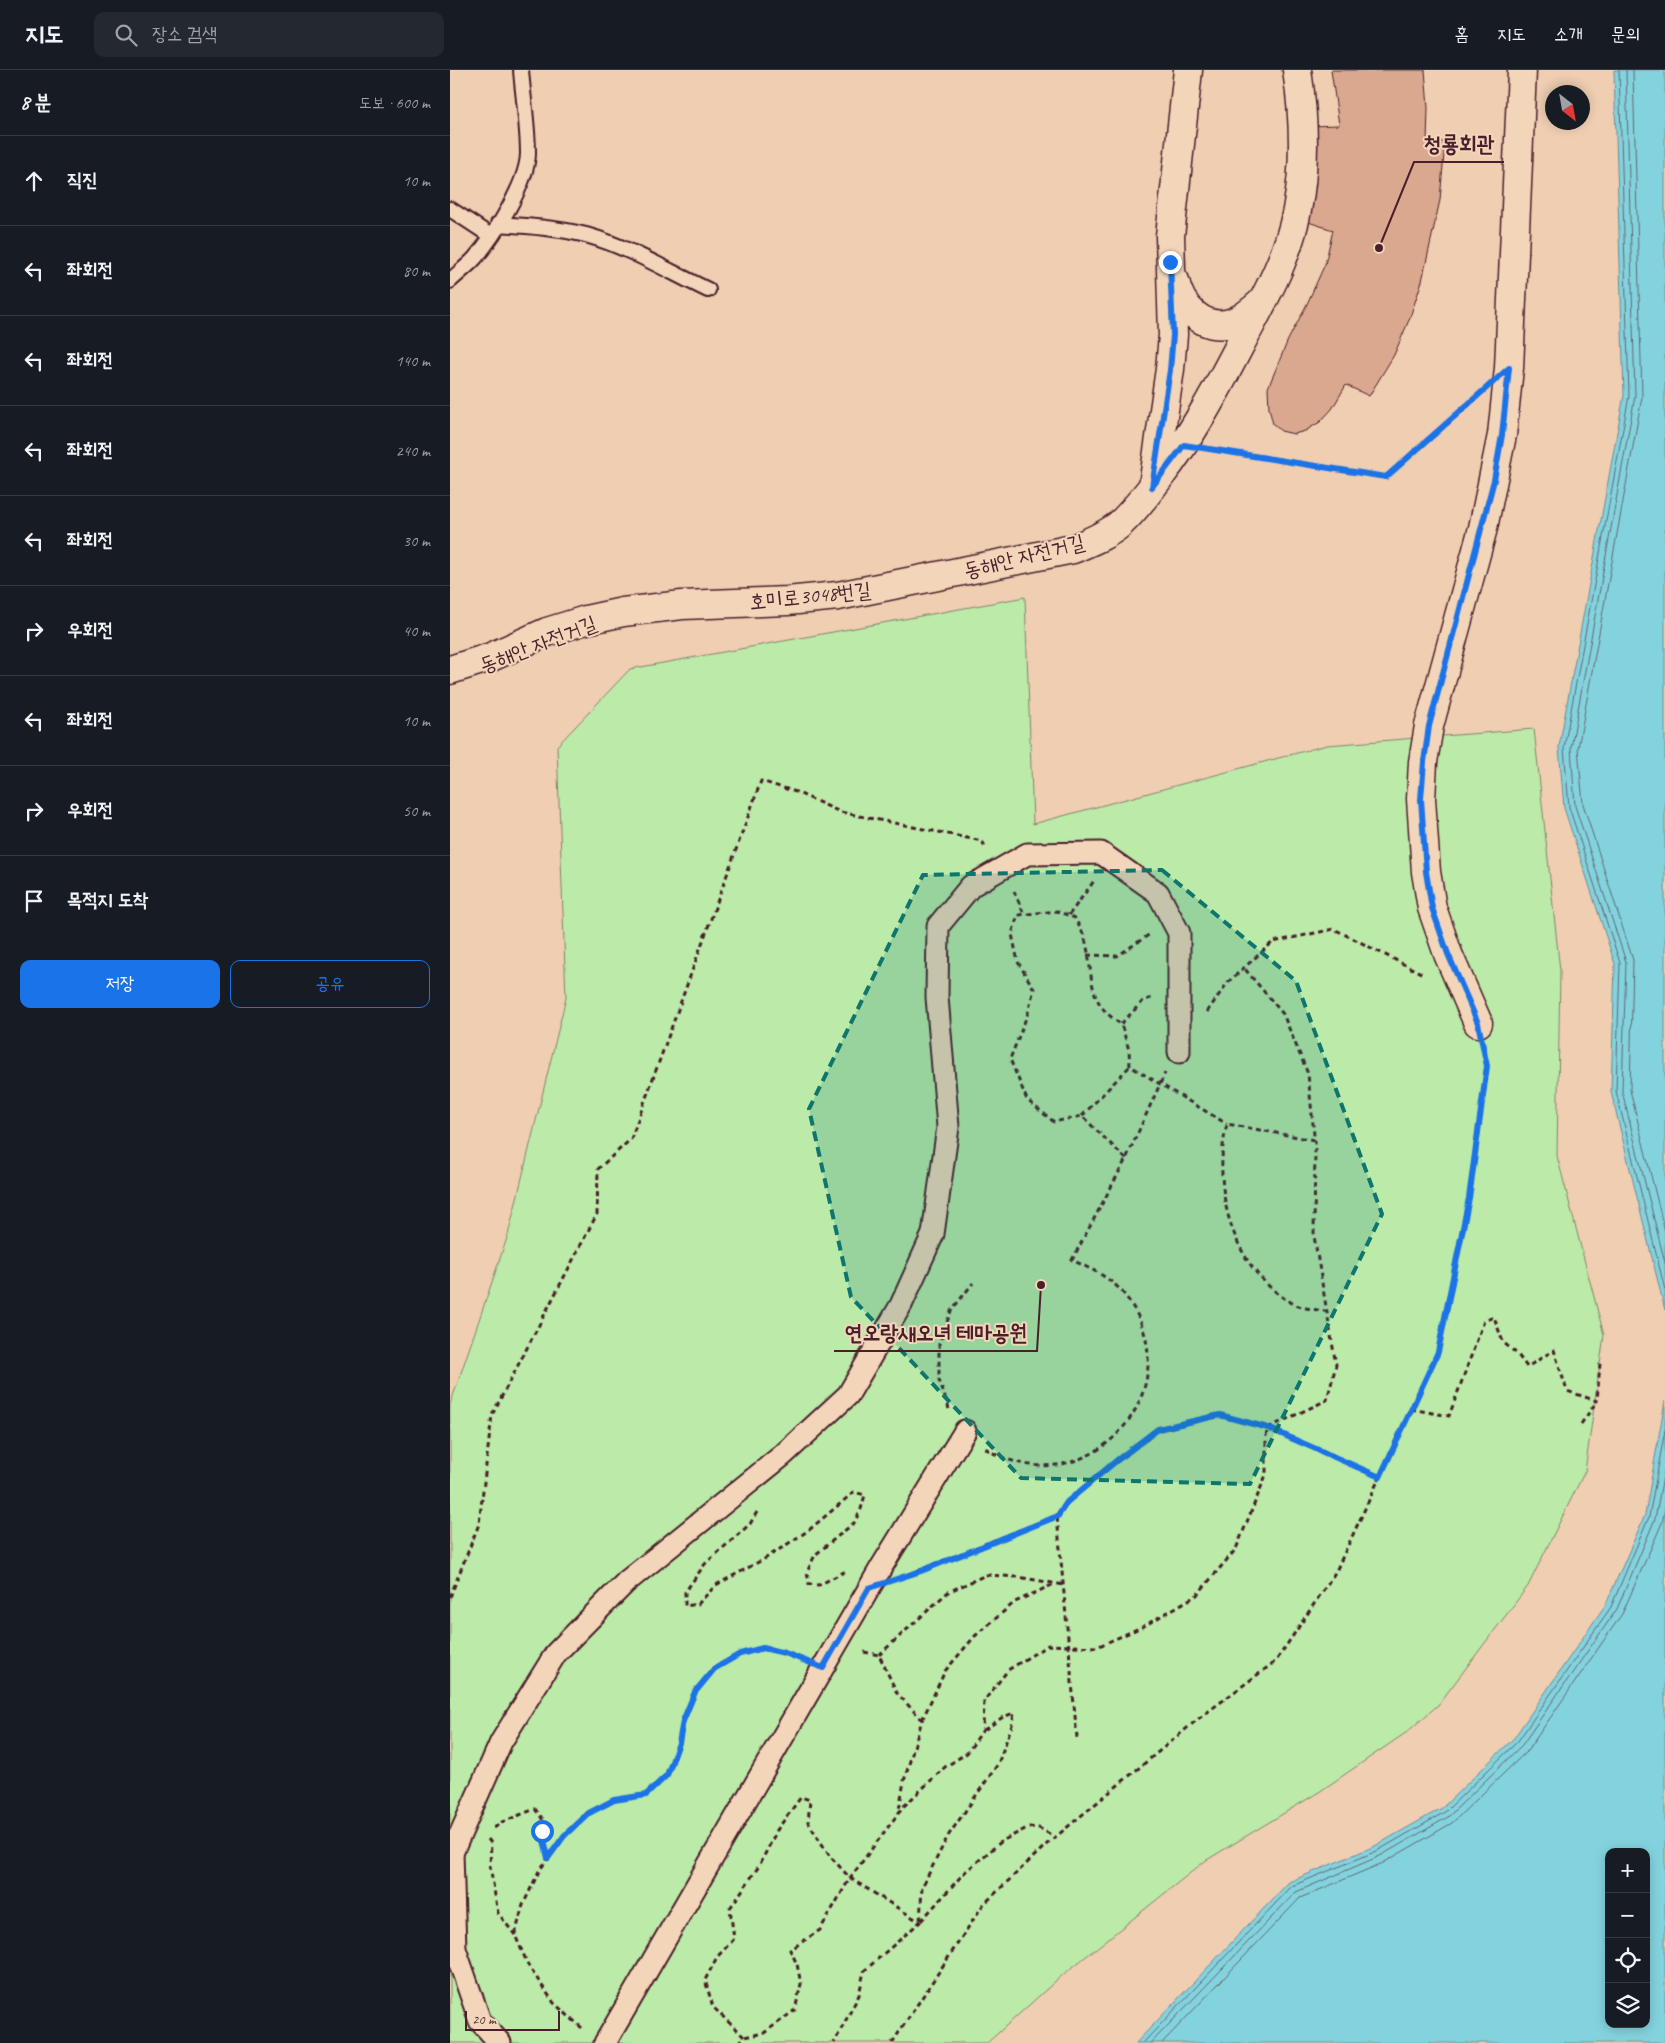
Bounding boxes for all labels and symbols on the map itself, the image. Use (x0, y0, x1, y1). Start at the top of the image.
north arrow (1545, 85, 1590, 130)
callout: 청룡회관 (1414, 125, 1504, 162)
text: 청룡회관 (1424, 130, 1495, 158)
route end (1159, 251, 1182, 274)
street label: 동해안 자전거길 (961, 528, 1087, 584)
street label: 호미로3048번길 (748, 577, 872, 615)
street label: 동해안 자전거길 (476, 610, 600, 678)
callout: 연오랑새오녀 테마공원 (834, 1314, 1037, 1351)
text: 연오랑새오녀 테마공원 (845, 1319, 1027, 1347)
route start (531, 1820, 554, 1843)
scale bar (465, 2008, 560, 2031)

